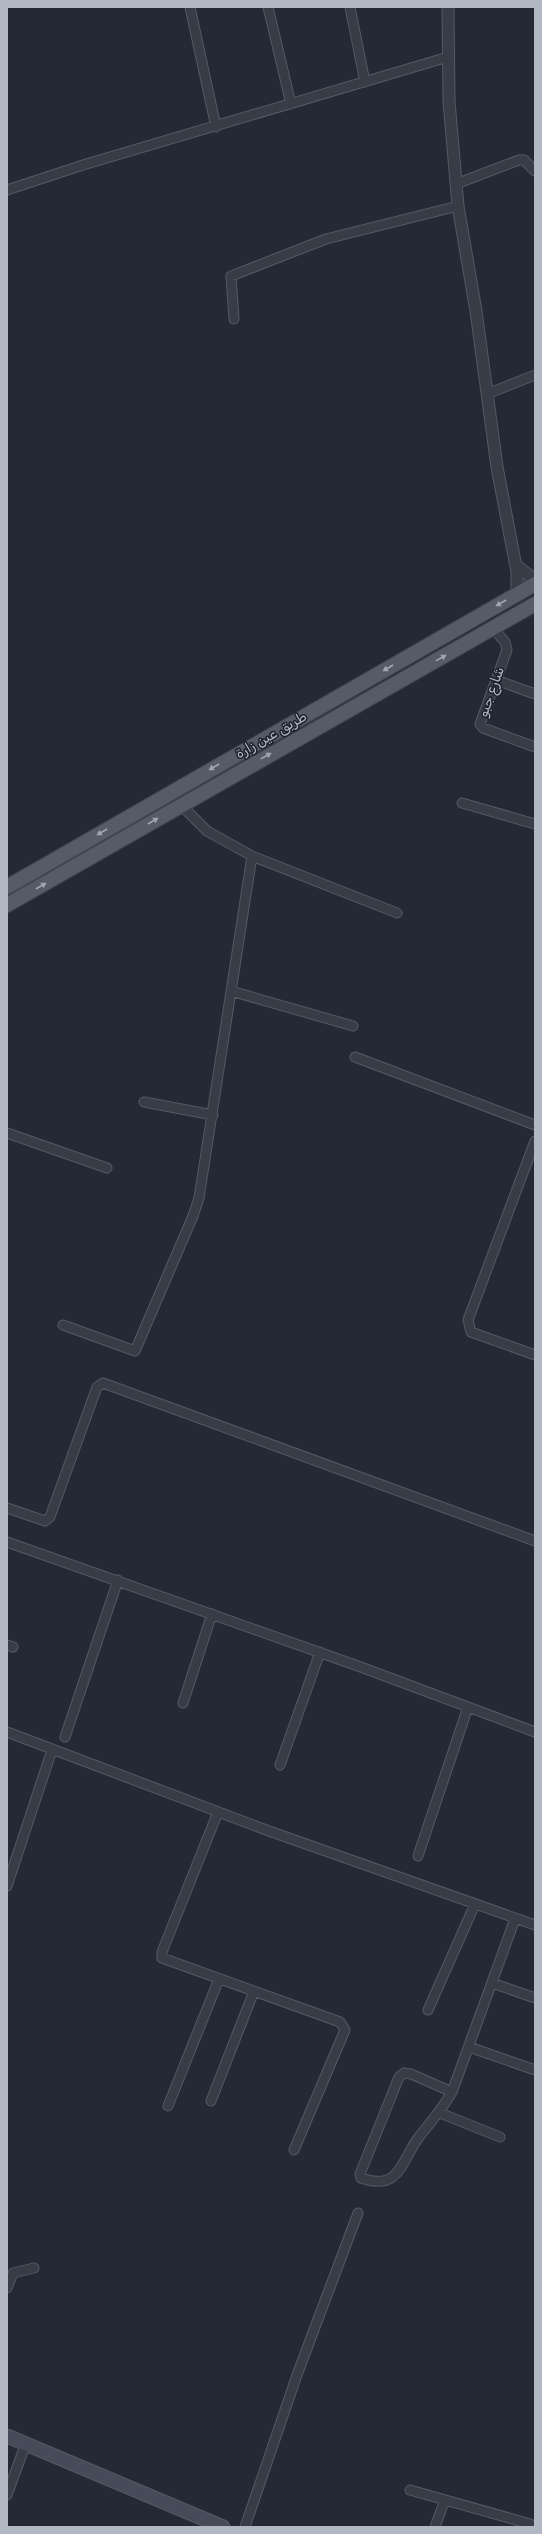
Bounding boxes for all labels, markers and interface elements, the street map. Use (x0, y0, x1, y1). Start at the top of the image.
one-way arrow (495, 600, 507, 607)
one-way arrow (435, 655, 446, 662)
one-way arrow (382, 664, 394, 671)
street label: شارع جبو (474, 664, 510, 720)
street label: طريق عين زارة (232, 708, 310, 762)
one-way arrow (260, 753, 272, 760)
one-way arrow (208, 763, 220, 770)
one-way arrow (147, 817, 159, 824)
one-way arrow (96, 828, 108, 835)
one-way arrow (35, 882, 47, 889)

